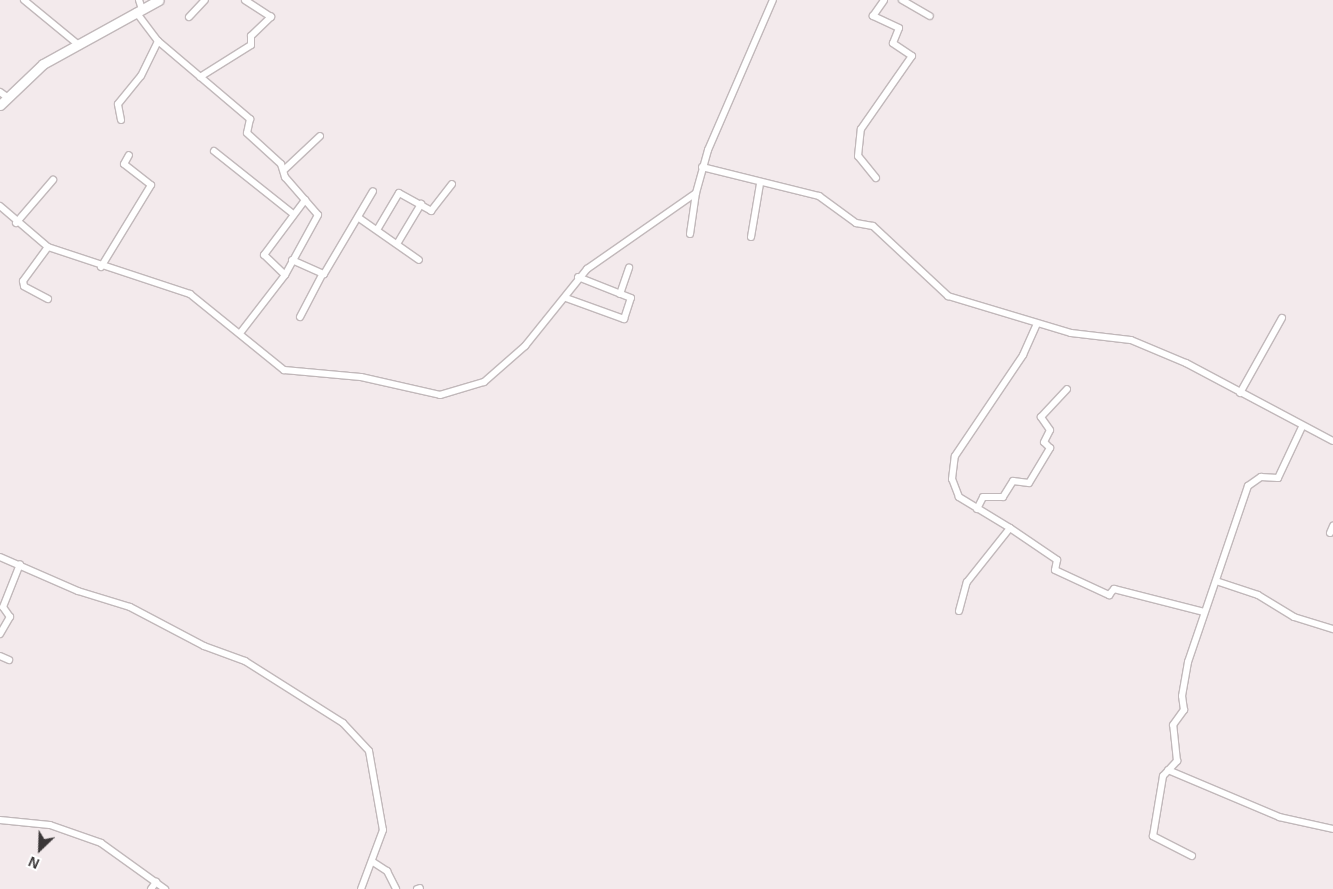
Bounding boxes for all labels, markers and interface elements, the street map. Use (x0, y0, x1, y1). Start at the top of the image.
north arrow (15, 824, 65, 874)
text: N (26, 853, 42, 872)

